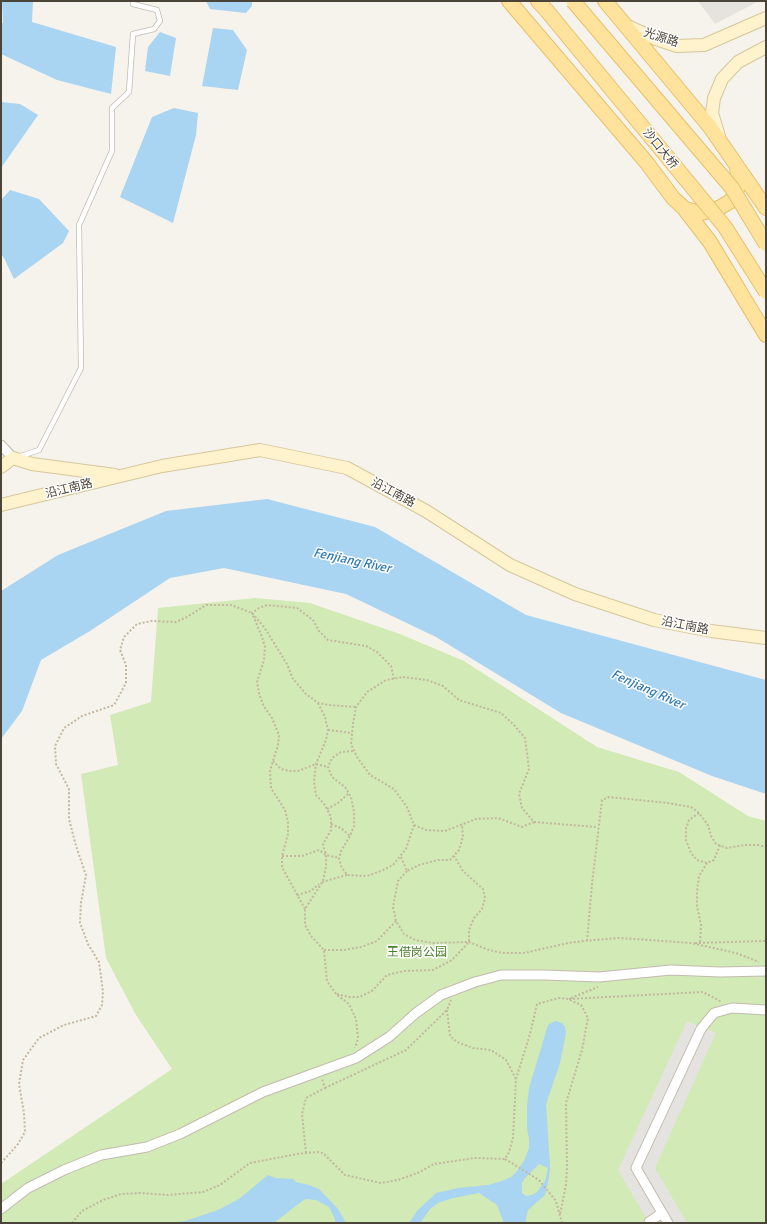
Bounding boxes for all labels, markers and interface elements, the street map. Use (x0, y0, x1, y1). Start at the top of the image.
street label: 光源路 (642, 26, 680, 50)
street label: 沙口大桥 (639, 126, 681, 172)
street label: 沿江南路 (368, 475, 418, 511)
street label: 沿江南路 (44, 476, 94, 502)
water label: Fenjiang River (312, 545, 392, 577)
street label: 沿江南路 (660, 614, 710, 638)
water label: Fenjiang River (609, 667, 687, 713)
park label: 王借岗公园 (387, 946, 447, 960)

